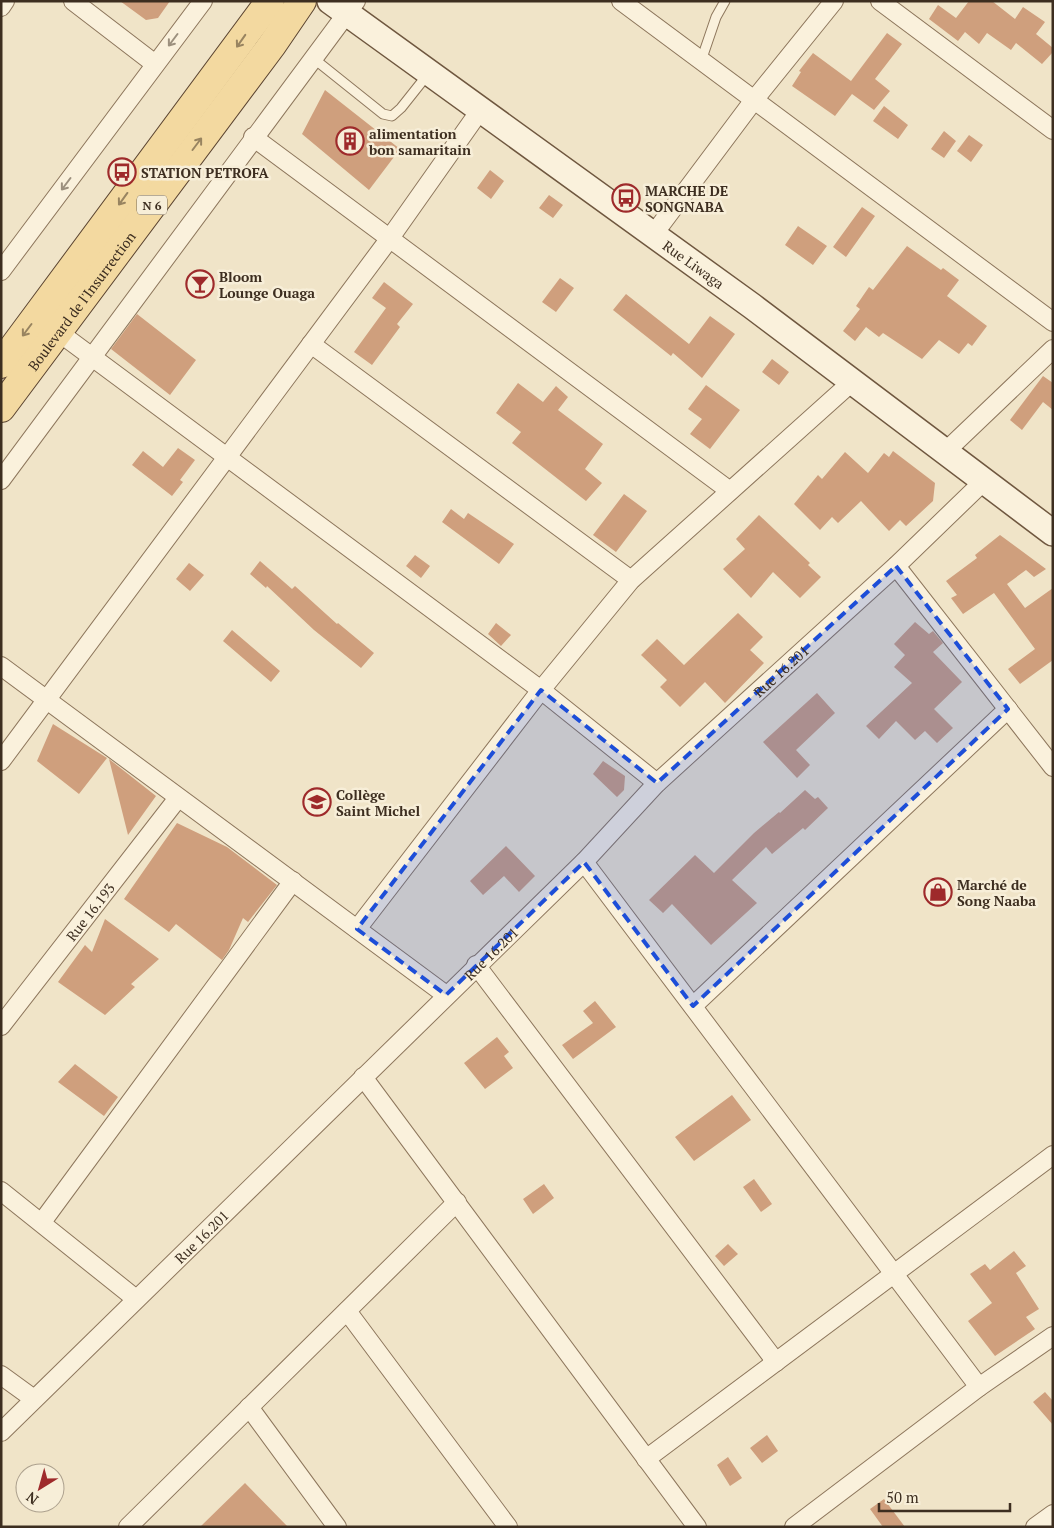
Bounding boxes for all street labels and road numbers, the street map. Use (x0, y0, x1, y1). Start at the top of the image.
road number: N 6 (137, 196, 167, 214)
street label: Boulevard de l'Insurrection (23, 227, 140, 374)
street label: Rue Liwaga (660, 235, 728, 293)
street label: Rue 16.201 (749, 641, 813, 701)
street label: Rue 16.193 (61, 879, 118, 944)
street label: Rue 16.201 (460, 922, 522, 984)
street label: Rue 16.201 (170, 1205, 232, 1267)

